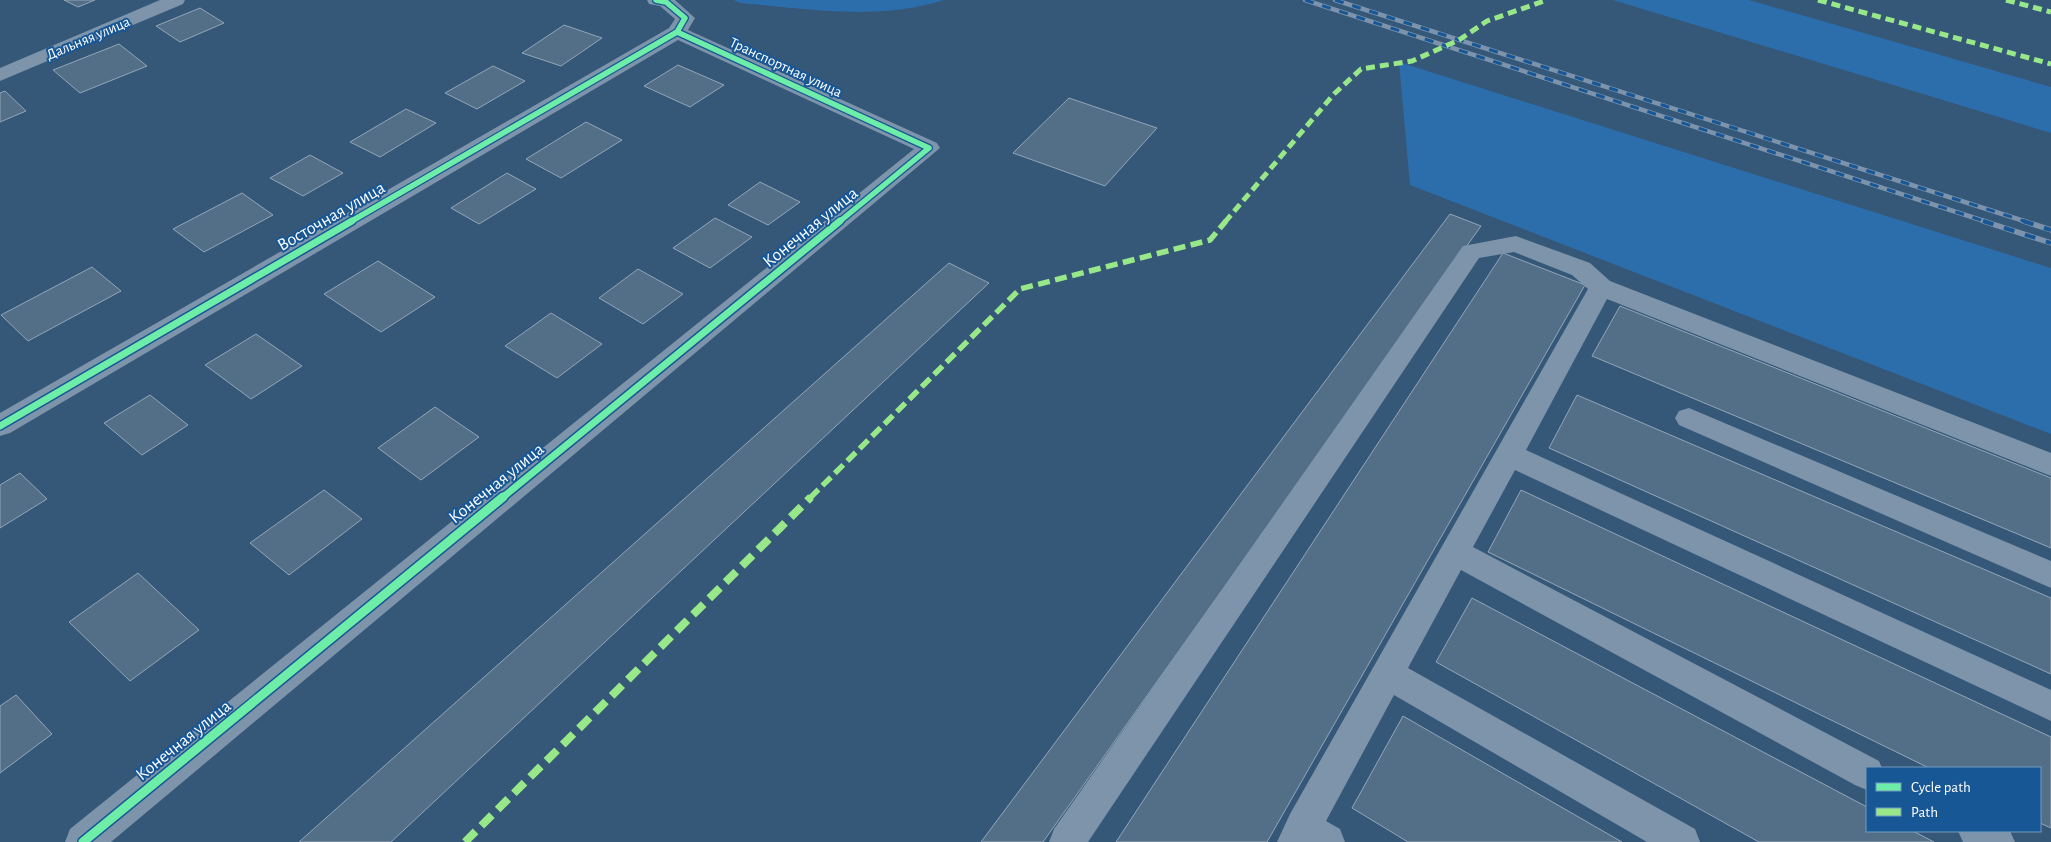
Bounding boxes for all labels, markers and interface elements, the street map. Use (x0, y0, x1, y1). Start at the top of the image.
street label: Дальняя улица (44, 14, 132, 63)
street label: Транспортная улица (727, 35, 844, 100)
street label: Восточная улица (275, 179, 388, 255)
street label: Конечная улица (760, 184, 862, 271)
street label: Конечная улица (446, 440, 548, 527)
street label: Конечная улица (133, 697, 235, 784)
legend (1866, 767, 2041, 832)
text: Cycle path (1911, 780, 1971, 795)
text: Path (1911, 805, 1938, 820)

